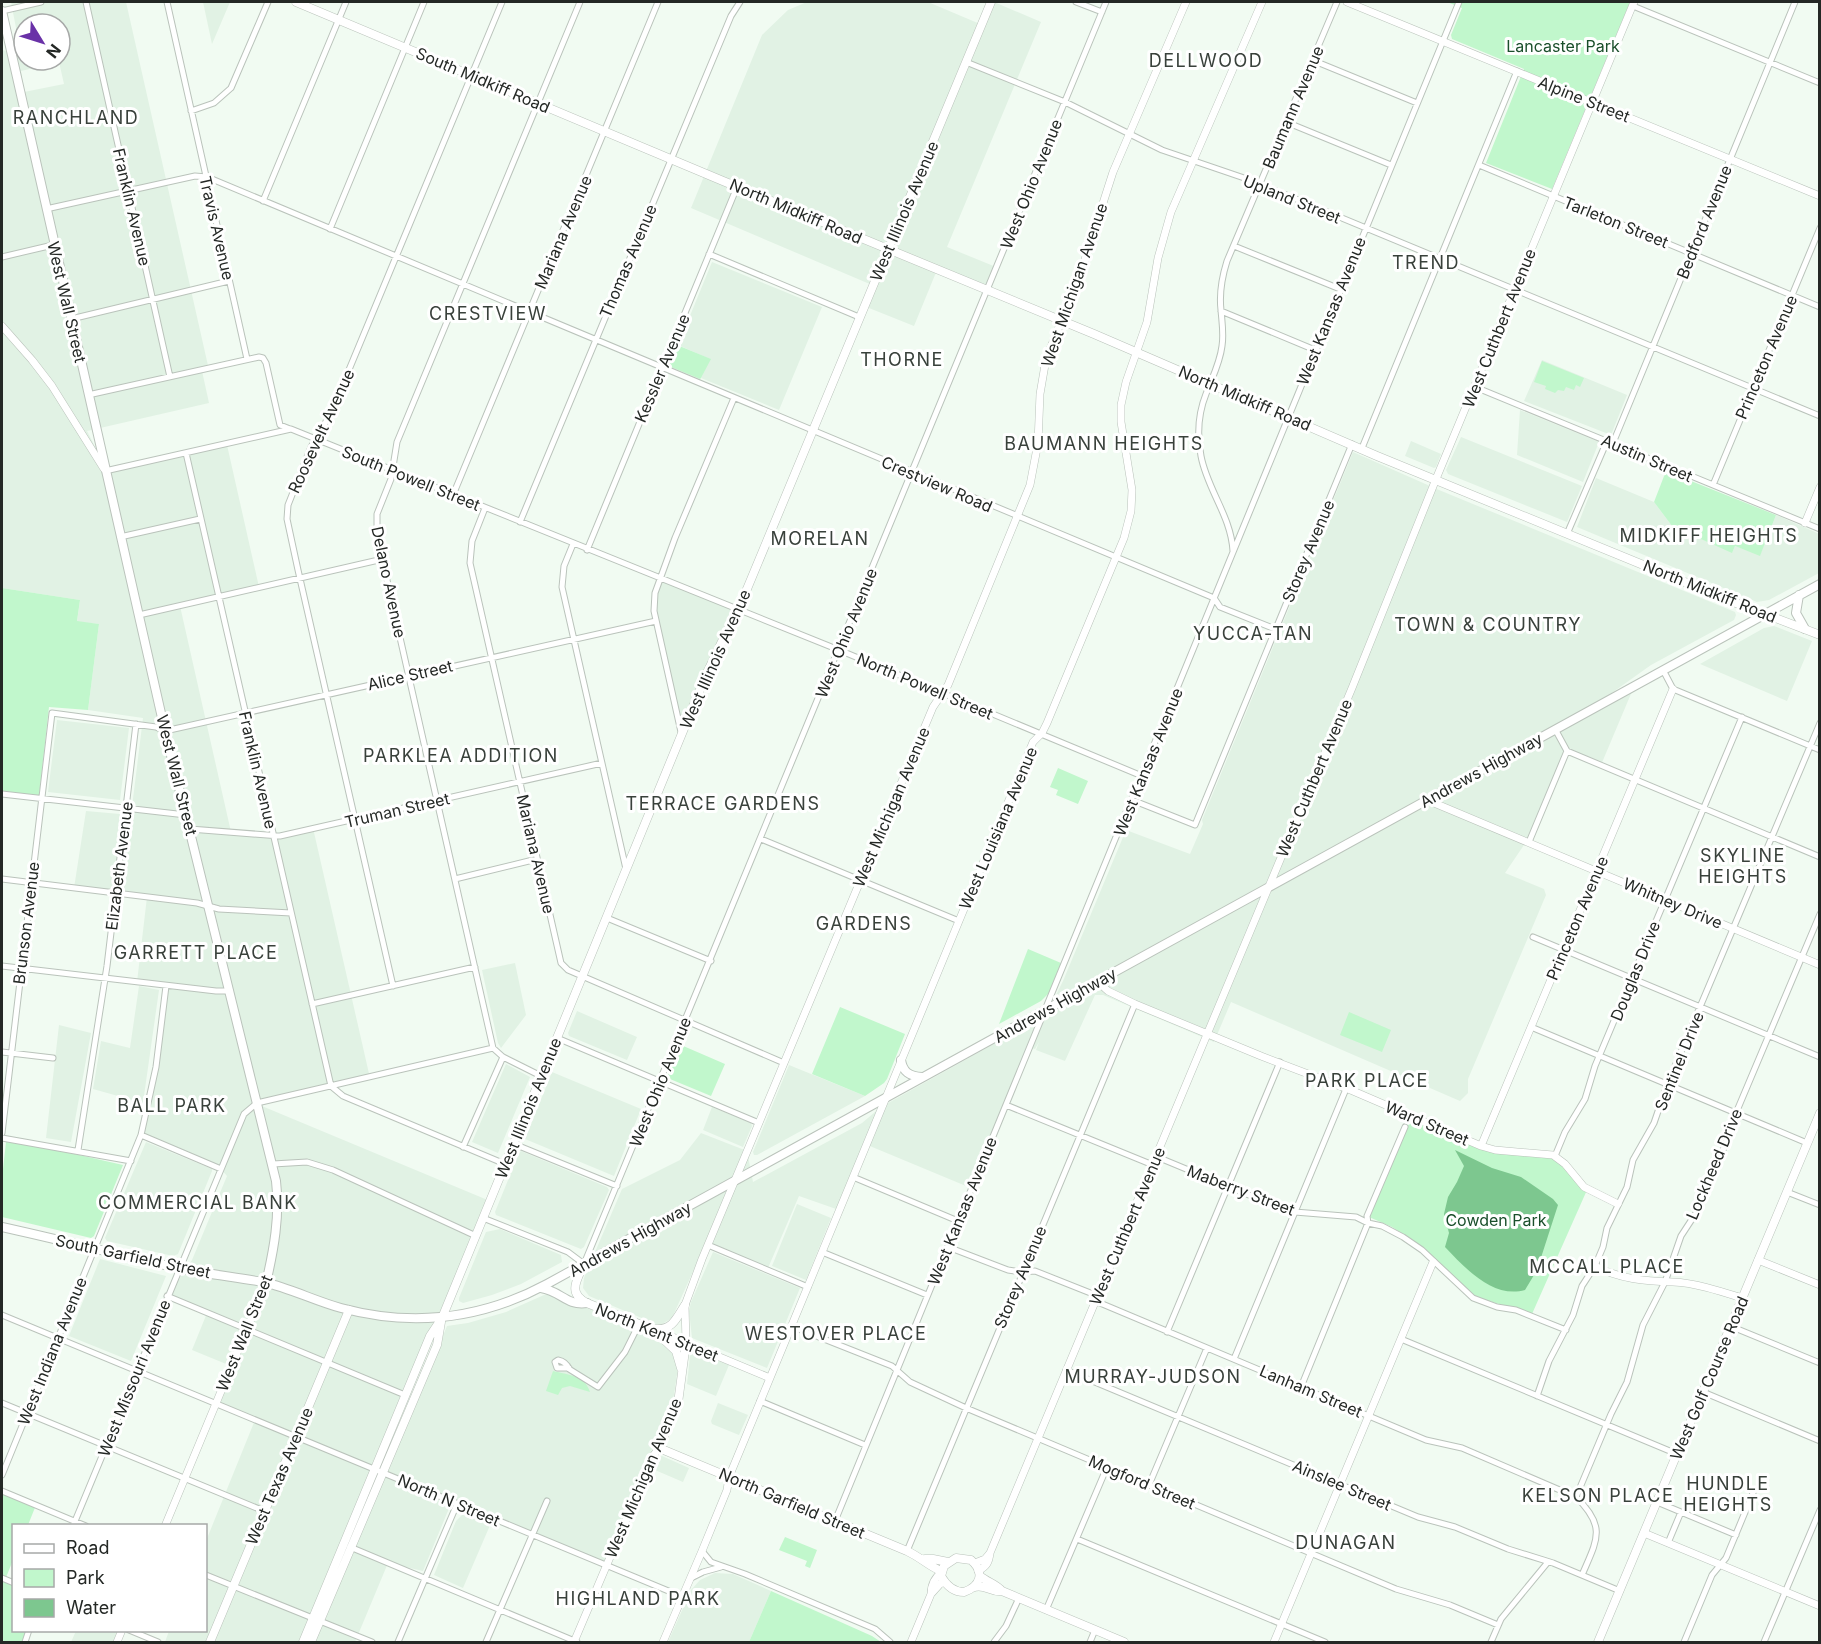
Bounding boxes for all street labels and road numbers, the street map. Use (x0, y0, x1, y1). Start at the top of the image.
street label: South Midkiff Road (413, 43, 553, 117)
street label: Baumann Avenue (1258, 43, 1328, 171)
street label: Alpine Street (1535, 72, 1633, 126)
street label: West Ohio Avenue (996, 116, 1066, 252)
street label: West Illinois Avenue (865, 138, 943, 284)
street label: Franklin Avenue (109, 146, 155, 268)
street label: Bedford Avenue (1672, 162, 1736, 282)
street label: Upland Street (1240, 170, 1344, 228)
street label: Mariana Avenue (530, 172, 596, 292)
street label: Travis Avenue (195, 174, 239, 282)
street label: North Midkiff Road (727, 174, 865, 248)
street label: Tarleton Street (1561, 192, 1671, 252)
street label: West Michigan Avenue (1037, 200, 1111, 370)
street label: Thomas Avenue (595, 201, 661, 321)
street label: West Kansas Avenue (1292, 234, 1370, 388)
street label: West Wall Street (43, 239, 91, 365)
street label: West Cuthbert Avenue (1458, 246, 1540, 410)
street label: Princeton Avenue (1731, 292, 1801, 422)
street label: Kessler Avenue (630, 311, 694, 425)
street label: North Midkiff Road (1176, 361, 1314, 435)
street label: Roosevelt Avenue (283, 366, 359, 496)
street label: Austin Street (1598, 430, 1696, 486)
street label: South Powell Street (339, 441, 483, 515)
street label: Crestview Road (878, 452, 996, 516)
street label: Storey Avenue (1277, 497, 1339, 605)
street label: Delano Avenue (367, 524, 411, 640)
street label: North Midkiff Road (1640, 555, 1780, 627)
street label: West Ohio Avenue (811, 565, 881, 701)
street label: West Illinois Avenue (675, 586, 755, 732)
street label: North Powell Street (854, 648, 996, 724)
street label: Alice Street (365, 655, 455, 695)
street label: West Kansas Avenue (1109, 685, 1187, 839)
street label: West Cuthbert Avenue (1272, 696, 1356, 860)
street label: Franklin Avenue (235, 709, 281, 831)
street label: West Wall Street (152, 713, 202, 837)
street label: West Michigan Avenue (848, 724, 934, 890)
street label: Andrews Highway (1416, 728, 1546, 812)
street label: West Louisiana Avenue (955, 744, 1041, 912)
street label: Truman Street (343, 788, 451, 832)
street label: Mariana Avenue (513, 792, 559, 916)
street label: Elizabeth Avenue (101, 800, 137, 932)
street label: Princeton Avenue (1542, 853, 1612, 983)
street label: Brunson Avenue (9, 860, 43, 986)
street label: Whitney Drive (1620, 873, 1726, 933)
street label: Douglas Drive (1606, 918, 1664, 1024)
street label: Andrews Highway (990, 963, 1120, 1047)
street label: Sentinel Drive (1650, 1009, 1708, 1113)
street label: West Ohio Avenue (625, 1014, 695, 1150)
street label: West Illinois Avenue (491, 1035, 565, 1181)
street label: Ward Street (1382, 1096, 1472, 1150)
street label: Lockheed Drive (1682, 1105, 1746, 1223)
street label: West Kansas Avenue (923, 1134, 1001, 1288)
street label: West Cuthbert Avenue (1085, 1144, 1169, 1308)
street label: Maberry Street (1184, 1160, 1298, 1220)
street label: Andrews Highway (565, 1197, 695, 1281)
street label: Storey Avenue (989, 1223, 1051, 1331)
street label: South Garfield Street (54, 1230, 212, 1282)
street label: West Wall Street (212, 1272, 276, 1394)
street label: West Indiana Avenue (13, 1274, 91, 1428)
street label: West Golf Course Road (1665, 1293, 1753, 1463)
street label: West Missouri Avenue (93, 1297, 175, 1459)
street label: North Kent Street (593, 1298, 721, 1366)
street label: Lanham Street (1257, 1360, 1365, 1422)
street label: West Michigan Avenue (600, 1395, 686, 1561)
street label: West Texas Avenue (241, 1404, 317, 1548)
street label: Mogford Street (1086, 1451, 1198, 1513)
street label: Ainslee Street (1290, 1455, 1394, 1515)
street label: North Garfield Street (716, 1463, 868, 1543)
street label: North N Street (395, 1470, 503, 1530)

